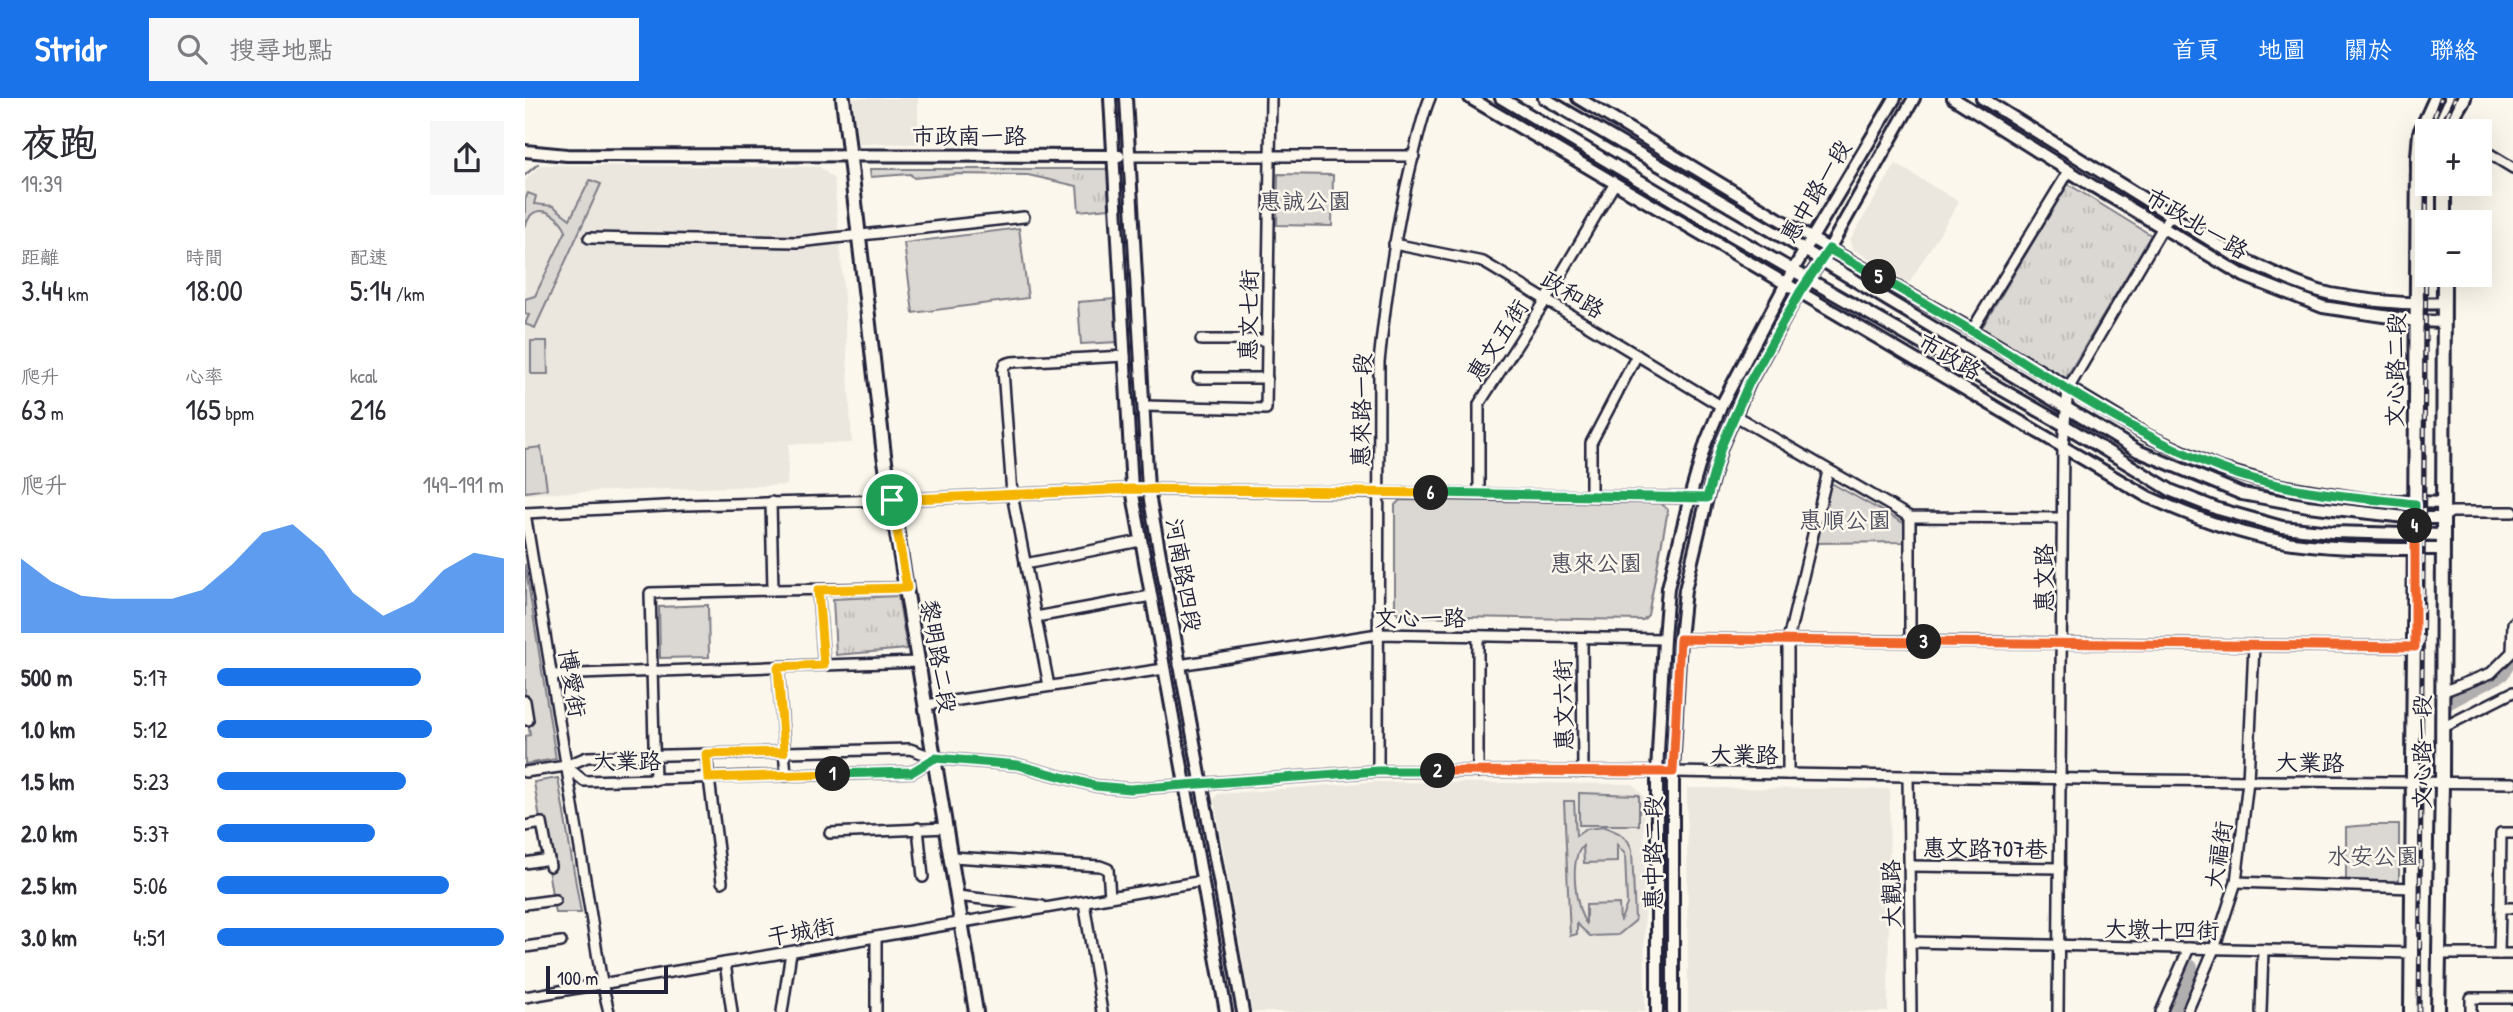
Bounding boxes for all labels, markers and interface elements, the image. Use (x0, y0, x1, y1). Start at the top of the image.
search box (149, 18, 639, 81)
text: Stridr (35, 27, 107, 71)
icon: search (173, 30, 211, 68)
text: 搜尋地點 (229, 32, 333, 67)
text: 首頁 (2172, 33, 2220, 65)
text: 地圖 (2258, 33, 2306, 65)
text: 關於 (2344, 33, 2392, 65)
text: 聯絡 (2430, 33, 2478, 65)
text: 夜跑 (21, 116, 97, 168)
map controls (2415, 119, 2492, 287)
button: + (2415, 119, 2492, 196)
street label: 市政南一路 (912, 120, 1027, 151)
button: share (430, 121, 504, 195)
street label: 惠中路一段 (1772, 134, 1858, 248)
text: 19:39 (21, 168, 62, 199)
street label: 市政北一路 (2140, 180, 2254, 266)
park label: 惠誠公園 (1259, 185, 1351, 216)
button: − (2415, 210, 2492, 287)
text: 距離 (21, 244, 59, 270)
text: 時間 (185, 244, 223, 270)
text: 配速 (350, 244, 388, 270)
pin: 5 (1861, 260, 1897, 294)
street label: 政和路 (1535, 263, 1611, 325)
text: 5 (1874, 263, 1883, 289)
street label: 惠文七街 (1232, 269, 1264, 361)
text: 3.44 (21, 270, 63, 310)
text: 18:00 (185, 270, 243, 310)
text: 5:14 (350, 270, 391, 310)
text: km (63, 281, 89, 307)
text: /km (391, 281, 425, 307)
street label: 惠文五街 (1459, 293, 1535, 387)
street label: 文心路二段 (2378, 312, 2412, 428)
street label: 市政路 (1912, 325, 1988, 387)
street label: 惠來路一段 (1344, 352, 1378, 468)
text: 爬升 (21, 363, 59, 389)
text: 心率 (185, 363, 223, 389)
text: kcal (350, 363, 377, 389)
text: 63 (21, 389, 46, 429)
text: 165 (185, 389, 221, 429)
text: 216 (350, 389, 387, 429)
text: m (46, 400, 64, 426)
text: bpm (221, 400, 254, 426)
text: 爬升 (21, 469, 67, 500)
text: 149–191 m (423, 469, 504, 500)
pin (862, 470, 922, 530)
pin: 6 (1413, 476, 1448, 510)
text: 6 (1427, 479, 1434, 505)
icon: arrive (873, 481, 911, 519)
park label: 惠順公園 (1799, 504, 1891, 535)
pin: 4 (2397, 508, 2433, 544)
text: 4 (2411, 512, 2418, 538)
street label: 河南路四段 (1159, 516, 1209, 634)
street label: 惠文路 (2028, 544, 2059, 613)
park label: 惠來公園 (1550, 547, 1642, 578)
street label: 黎明路二段 (914, 597, 964, 715)
street label: 文心一路 (1374, 602, 1466, 633)
pin: 3 (1907, 624, 1941, 660)
text: 3 (1919, 628, 1928, 654)
street label: 博愛街 (552, 647, 594, 719)
street label: 惠文六街 (1547, 659, 1579, 751)
text: 500 m (21, 662, 72, 693)
text: 5:17 (133, 662, 168, 693)
street label: 文心路一段 (2406, 695, 2437, 810)
text: 1.0 km (21, 714, 75, 745)
text: 5:12 (133, 714, 167, 745)
street label: 大業路 (1709, 738, 1779, 770)
street label: 大業路 (593, 745, 662, 776)
street label: 大業路 (2275, 746, 2345, 778)
pin: 2 (1420, 754, 1455, 788)
pin: 1 (815, 756, 851, 792)
text: 2 (1433, 757, 1442, 783)
text: 1 (829, 760, 836, 786)
text: 1.5 km (21, 766, 74, 797)
text: 5:23 (133, 766, 169, 797)
street label: 惠中路二段 (1637, 796, 1668, 911)
text: 2.0 km (21, 818, 77, 849)
text: 5:37 (133, 818, 170, 849)
street label: 大福街 (2197, 819, 2239, 891)
street label: 惠文路707巷 (1922, 831, 2049, 865)
park label: 水安公園 (2327, 840, 2419, 871)
street label: 大觀路 (1875, 859, 1907, 929)
text: 2.5 km (21, 870, 77, 901)
text: 5:06 (133, 870, 168, 901)
street label: 干城街 (764, 910, 838, 952)
street label: 大墩十四街 (2104, 912, 2220, 946)
text: 3.0 km (21, 922, 77, 953)
text: 4:51 (133, 922, 165, 953)
scale bar (546, 963, 669, 995)
text: 100 m (557, 965, 598, 991)

